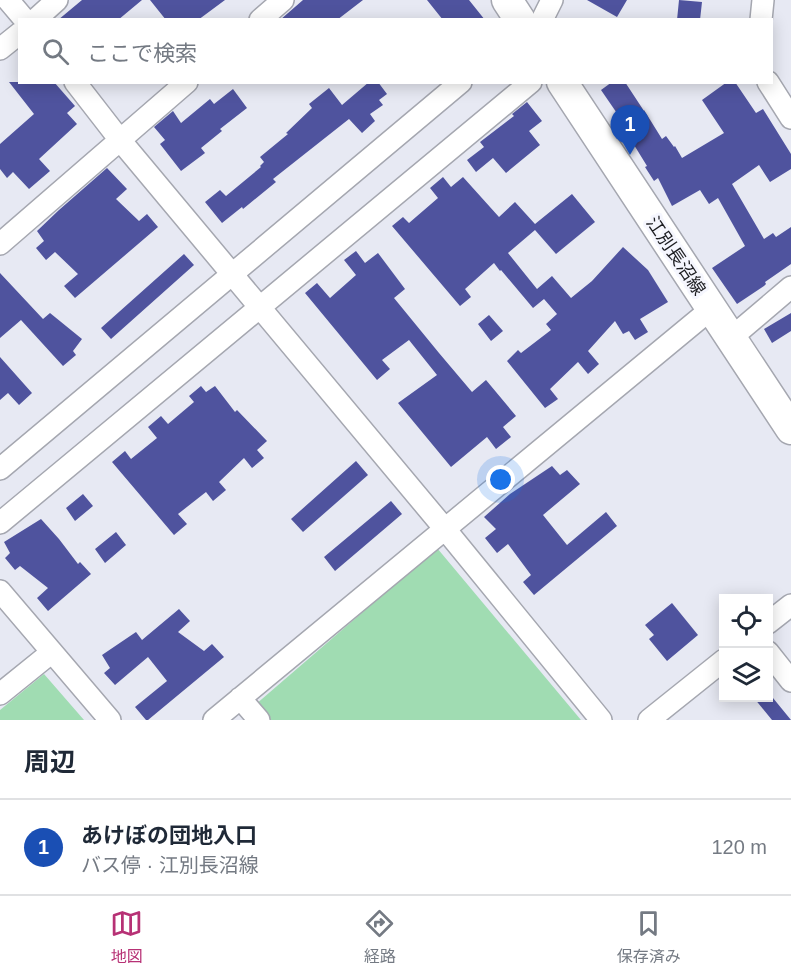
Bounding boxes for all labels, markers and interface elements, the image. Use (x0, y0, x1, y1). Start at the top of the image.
search box (18, 18, 773, 84)
icon: search (39, 35, 72, 68)
text: ここで検索 (87, 41, 197, 66)
pin: 1 (610, 106, 650, 155)
street label: 江別長沼線 (643, 213, 709, 299)
your location (486, 465, 515, 494)
map controls (719, 594, 773, 702)
button: locate (719, 594, 773, 648)
button: layers (719, 648, 773, 702)
text: 周辺 (24, 747, 76, 777)
text: あけぼの団地入口 (81, 823, 257, 848)
text: 1 (38, 836, 49, 858)
text: 120 m (711, 836, 767, 858)
text: バス停 · 江別長沼線 (81, 854, 259, 876)
tab: 地図 (110, 907, 143, 967)
tab: 経路 (363, 907, 396, 967)
tab: 保存済み (617, 907, 681, 967)

